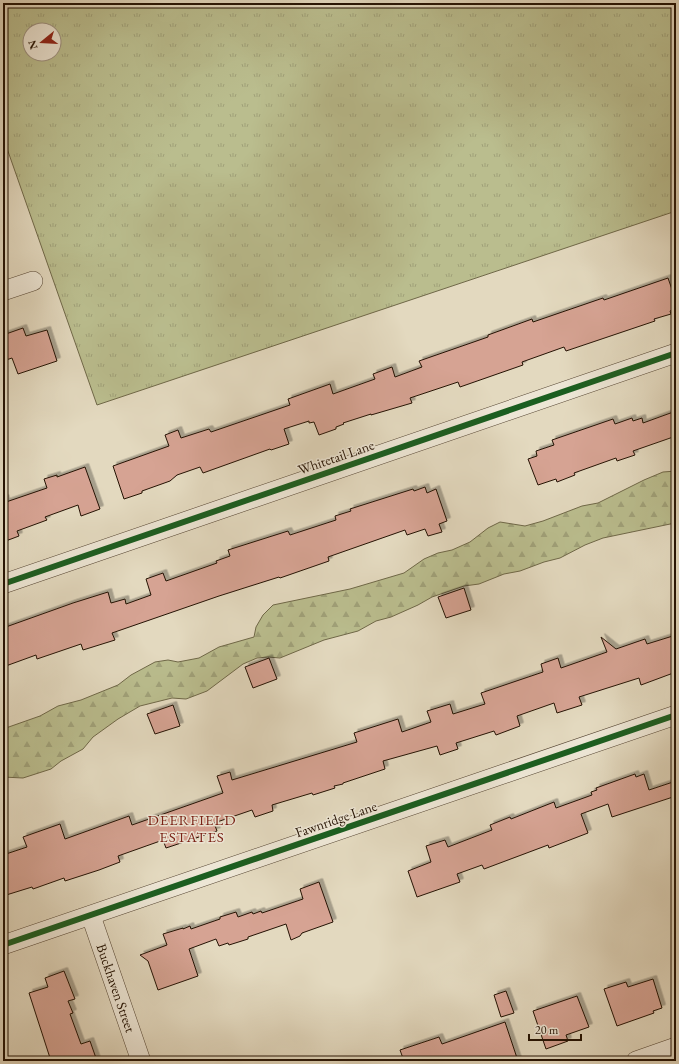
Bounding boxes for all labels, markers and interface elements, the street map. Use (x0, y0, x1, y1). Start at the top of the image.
north arrow (22, 22, 62, 62)
text: N (24, 39, 41, 51)
street label: Whitetail Lane (295, 435, 377, 478)
street label: Fawnridge Lane (293, 796, 380, 841)
district label: DEERFIELD ESTATES (147, 810, 237, 846)
street label: Buckhaven Street (92, 941, 140, 1035)
scale bar (529, 1016, 581, 1042)
text: 20 m (535, 1022, 559, 1038)

